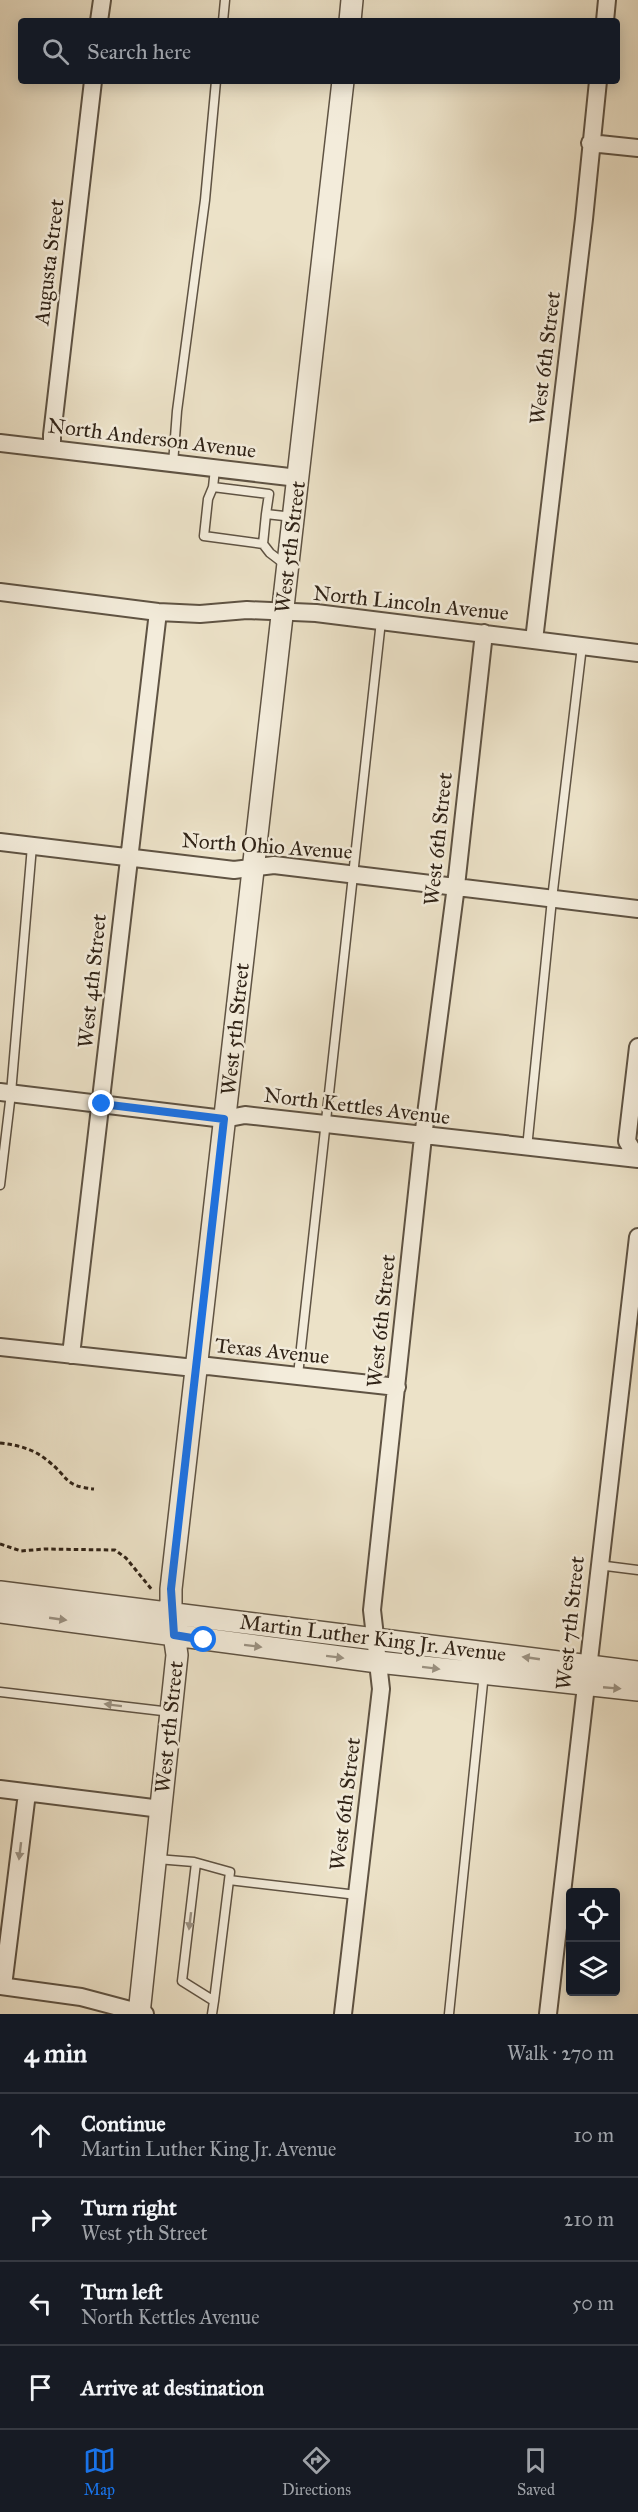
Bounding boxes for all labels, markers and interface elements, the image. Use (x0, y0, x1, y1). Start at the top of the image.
search box (18, 18, 620, 84)
icon: search (39, 35, 72, 68)
text: Search here (87, 38, 191, 65)
street label: Augusta Street (28, 197, 70, 328)
street label: West 6th Street (524, 289, 566, 426)
street label: North Anderson Avenue (46, 412, 258, 464)
street label: West 5th Street (269, 479, 311, 615)
street label: North Lincoln Avenue (312, 580, 510, 626)
street label: West 6th Street (418, 770, 458, 907)
street label: North Ohio Avenue (181, 827, 354, 865)
street label: West 4th Street (72, 912, 112, 1049)
street label: West 5th Street (215, 961, 255, 1097)
street label: North Kettles Avenue (262, 1082, 452, 1130)
route end (88, 1090, 114, 1116)
street label: West 6th Street (361, 1252, 401, 1389)
street label: Texas Avenue (214, 1332, 331, 1370)
street label: West 7th Street (550, 1554, 590, 1691)
street label: Martin Luther King Jr. Avenue (238, 1609, 508, 1667)
one-way arrow (49, 1614, 68, 1624)
route start (190, 1626, 216, 1652)
one-way arrow (244, 1642, 263, 1651)
one-way arrow (326, 1652, 345, 1661)
one-way arrow (522, 1654, 541, 1663)
street label: West 5th Street (149, 1659, 189, 1795)
one-way arrow (422, 1664, 441, 1673)
one-way arrow (602, 1683, 621, 1693)
one-way arrow (103, 1701, 122, 1710)
street label: West 6th Street (324, 1735, 366, 1872)
one-way arrow (15, 1841, 25, 1860)
map controls (566, 1888, 620, 1996)
button: locate (566, 1888, 620, 1942)
one-way arrow (185, 1912, 194, 1931)
button: layers (566, 1942, 620, 1996)
text: 4 min (24, 2037, 87, 2069)
text: Walk · 270 m (507, 2041, 614, 2065)
text: Continue (81, 2110, 166, 2137)
icon: ahead (24, 2119, 57, 2152)
text: 10 m (573, 2123, 614, 2147)
text: Martin Luther King Jr. Avenue (81, 2137, 336, 2161)
text: Turn right (81, 2194, 177, 2221)
icon: right (24, 2203, 57, 2236)
text: 210 m (564, 2207, 614, 2231)
text: West 5th Street (81, 2221, 208, 2245)
text: Turn left (81, 2278, 163, 2305)
icon: left (24, 2287, 57, 2320)
text: 50 m (572, 2291, 614, 2315)
text: North Kettles Avenue (81, 2305, 260, 2329)
icon: arrive (24, 2371, 57, 2404)
text: Arrive at destination (81, 2374, 264, 2401)
tab: Map (83, 2444, 116, 2499)
tab: Directions (282, 2444, 351, 2499)
tab: Saved (517, 2444, 555, 2499)

